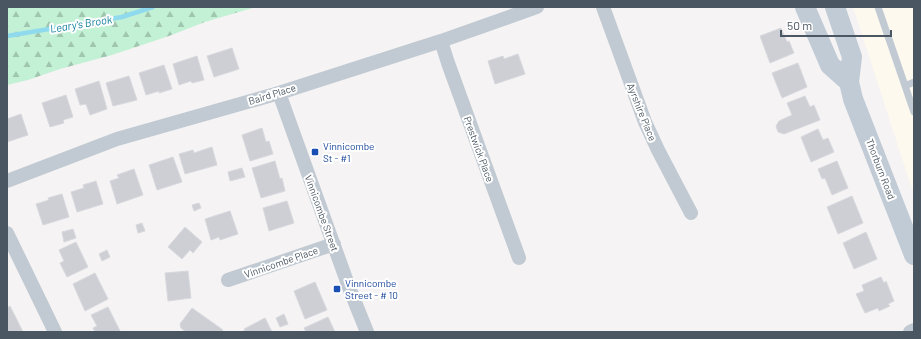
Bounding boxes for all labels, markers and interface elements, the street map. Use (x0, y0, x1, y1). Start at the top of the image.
water label: Leary's Brook (49, 12, 113, 35)
scale bar (781, 12, 891, 38)
text: 50 m (787, 18, 812, 32)
street label: Baird Place (247, 81, 297, 107)
street label: Ayrshire Place (625, 81, 659, 143)
street label: Prestwick Place (462, 115, 496, 183)
street label: Thorburn Road (864, 137, 898, 201)
place label: Vinnicombe St - #1 (323, 140, 374, 164)
marker: Vinnicombe St - #1 (310, 147, 320, 157)
street label: Vinnicombe Street (303, 173, 342, 253)
street label: Vinnicombe Place (243, 244, 319, 280)
place label: Vinnicombe Street - # 10 (345, 277, 398, 301)
marker: Vinnicombe Street - # 10 (332, 284, 342, 294)

